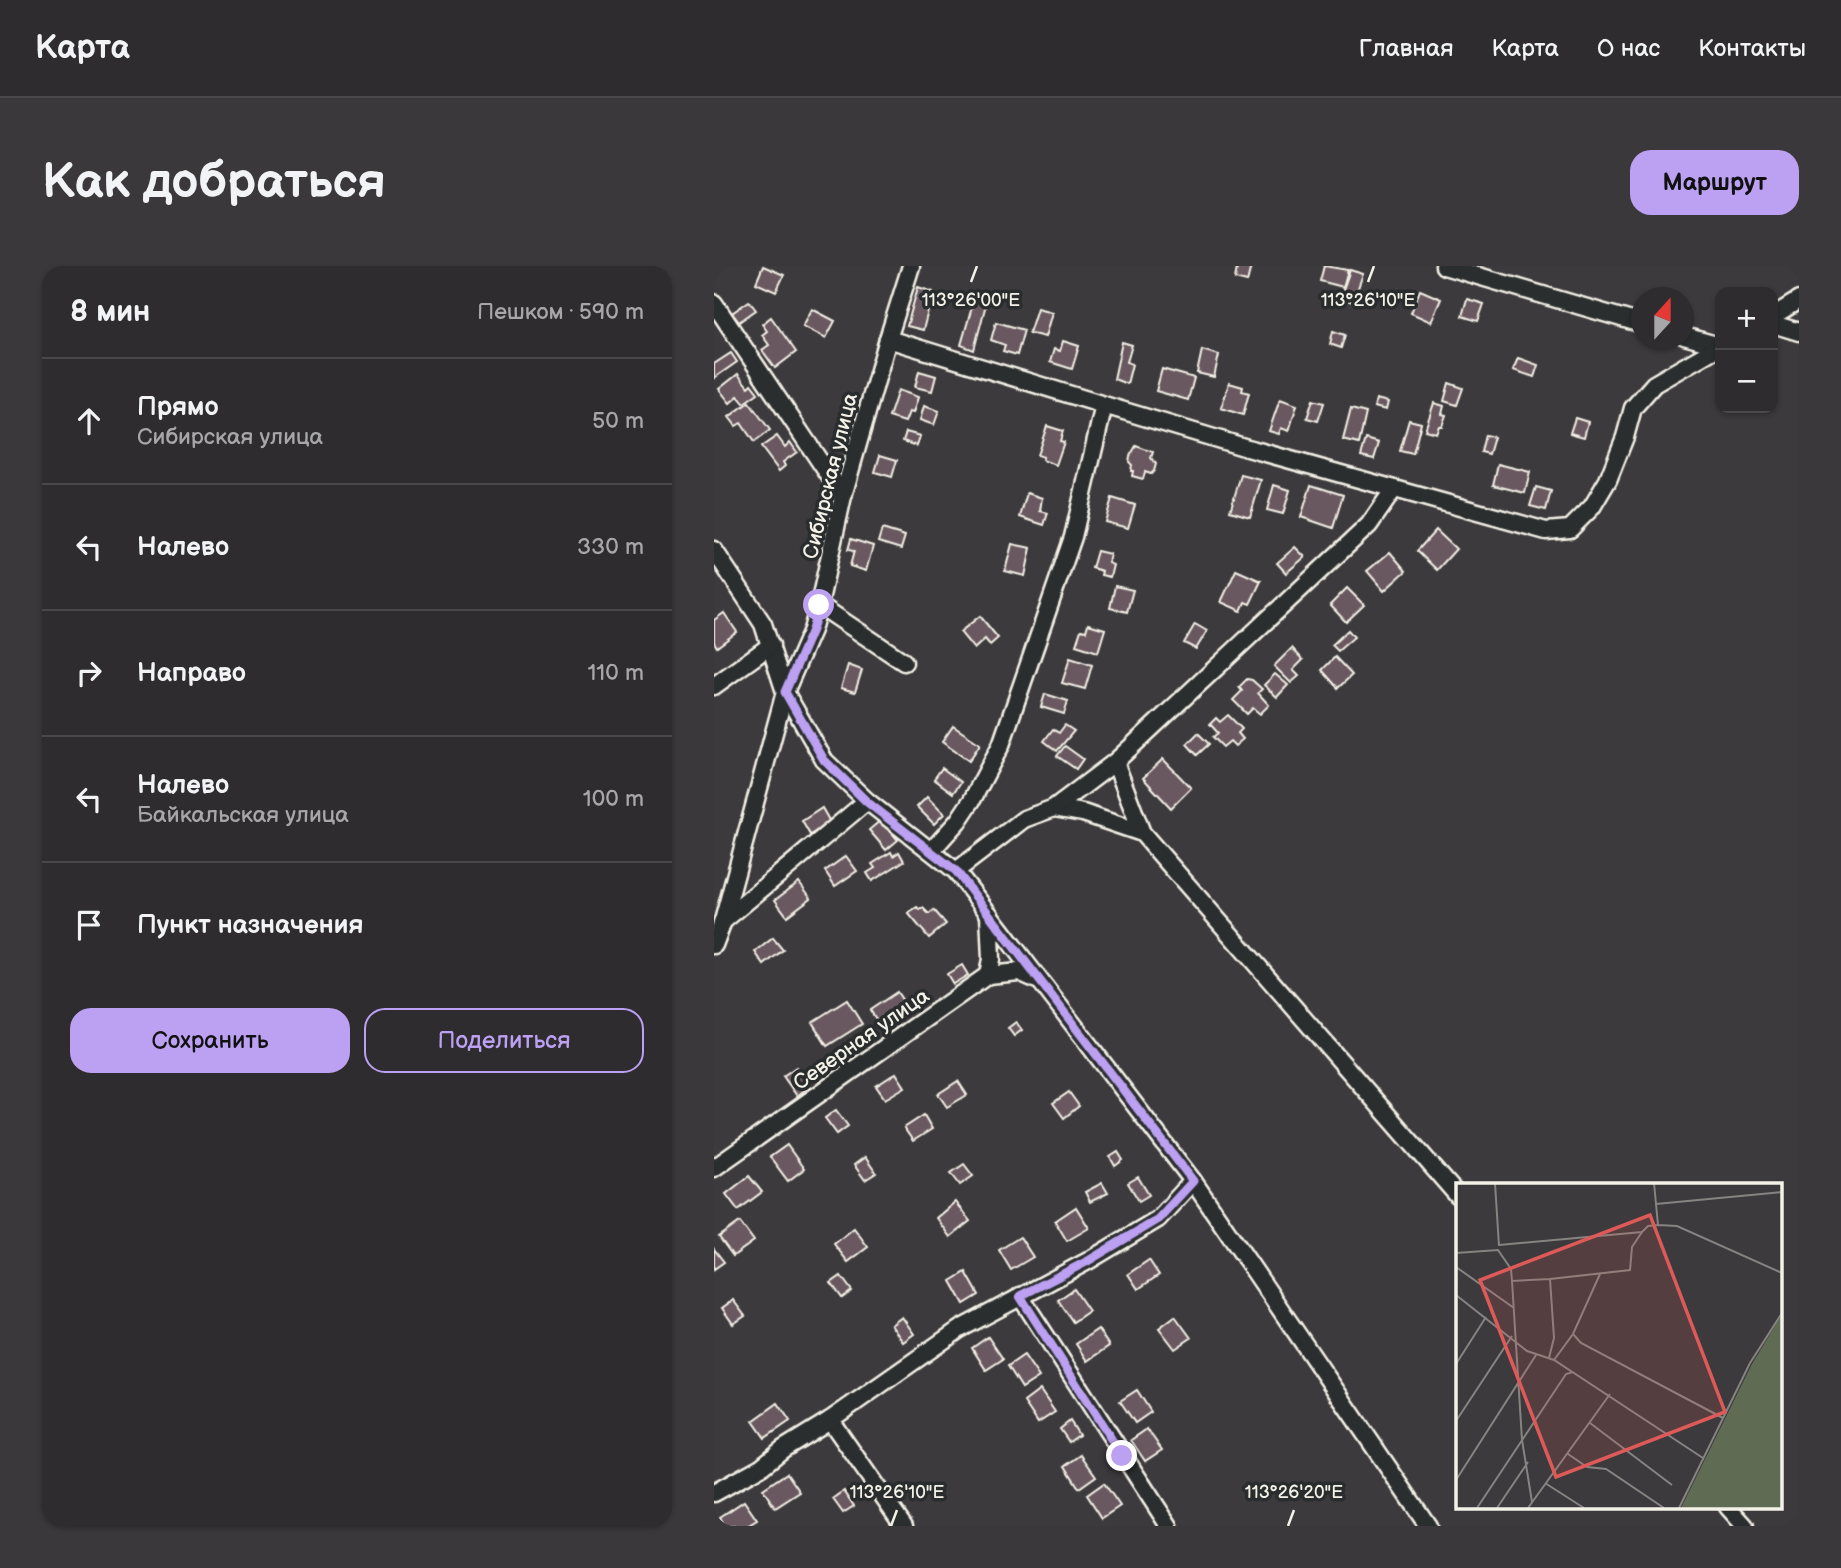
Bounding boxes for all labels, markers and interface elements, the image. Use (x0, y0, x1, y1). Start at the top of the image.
text: Карта (35, 28, 130, 68)
text: Главная (1359, 34, 1453, 63)
text: Карта (1491, 34, 1559, 63)
text: О нас (1597, 34, 1660, 63)
text: Контакты (1698, 34, 1806, 63)
button: Маршрут (1630, 150, 1799, 215)
text: Как добраться (42, 153, 386, 212)
north arrow (1631, 287, 1694, 350)
map controls (1715, 287, 1778, 413)
button: + (1715, 287, 1778, 350)
text: 113°26'00"E (922, 290, 1020, 311)
text: 113°26'10"E (1321, 290, 1415, 311)
text: 8 мин (70, 294, 150, 330)
text: Пешком · 590 m (477, 298, 644, 326)
button: − (1715, 350, 1778, 413)
street label: Сибирская улица (798, 390, 863, 562)
text: Прямо (137, 392, 219, 423)
icon: ahead (70, 402, 108, 440)
text: 50 m (592, 407, 644, 435)
text: Сибирская улица (137, 423, 323, 451)
icon: left (70, 528, 108, 566)
text: Налево (137, 532, 229, 563)
text: 330 m (577, 533, 644, 561)
route start (803, 589, 834, 620)
icon: right (70, 654, 108, 692)
text: Направо (137, 658, 246, 689)
text: 110 m (587, 659, 644, 687)
text: Налево (137, 770, 229, 801)
icon: left (70, 780, 108, 818)
text: 100 m (583, 785, 644, 813)
text: Байкальская улица (137, 801, 349, 829)
icon: arrive (70, 906, 108, 944)
text: Пункт назначения (137, 910, 363, 941)
street label: Северная улица (789, 983, 935, 1096)
button: Сохранить (70, 1008, 350, 1073)
button: Поделиться (364, 1008, 644, 1073)
inset map (1456, 1183, 1782, 1508)
route end (1106, 1440, 1137, 1471)
text: 113°26'10"E (850, 1482, 944, 1503)
text: 113°26'20"E (1245, 1482, 1343, 1503)

